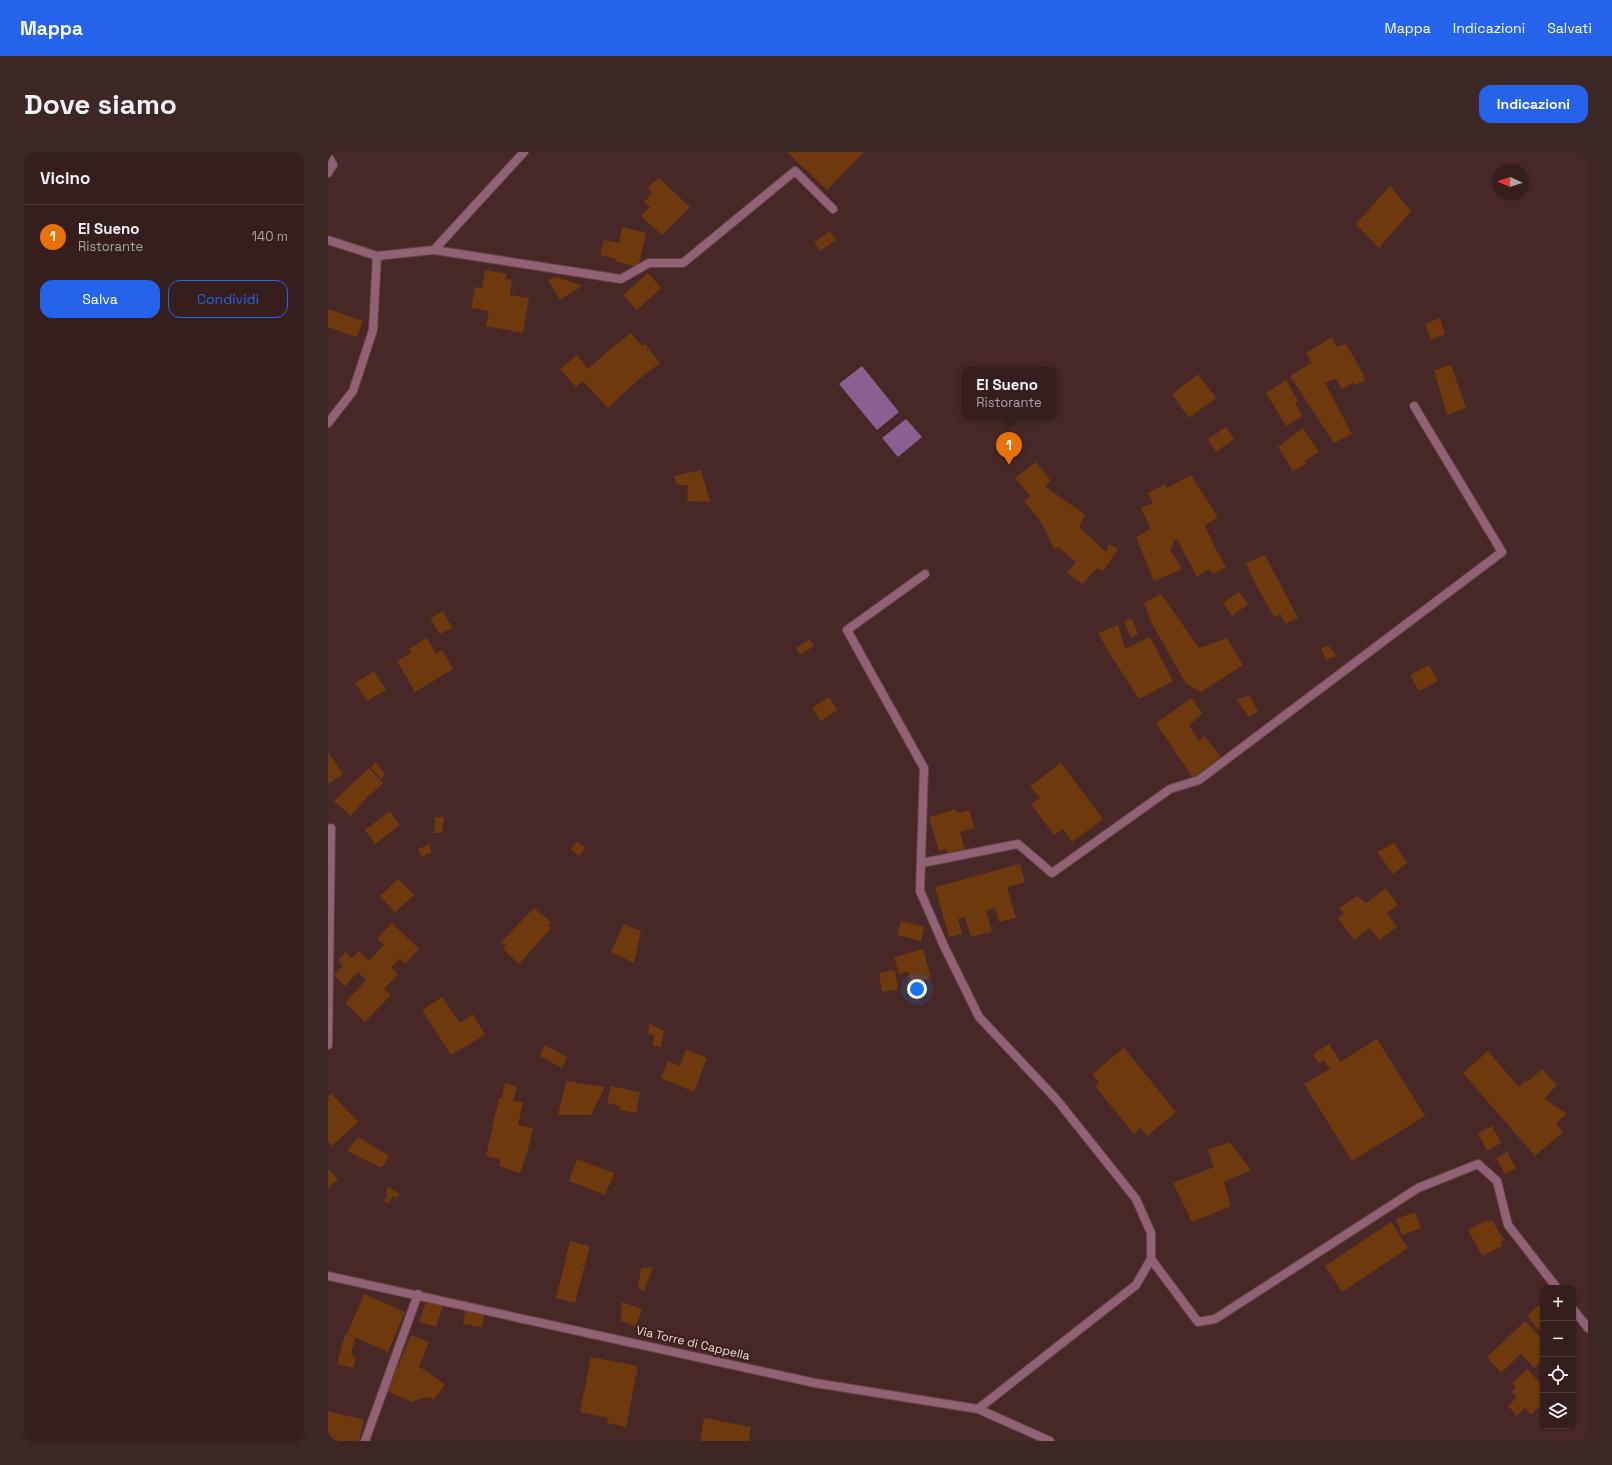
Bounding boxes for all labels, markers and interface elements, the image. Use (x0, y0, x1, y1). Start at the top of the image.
text: Mappa (20, 16, 83, 41)
text: Mappa (1385, 19, 1431, 37)
text: Indicazioni (1453, 19, 1525, 37)
text: Salvati (1547, 19, 1592, 37)
button: Indicazioni (1479, 85, 1588, 123)
text: Dove siamo (24, 86, 177, 122)
north arrow (1492, 164, 1528, 200)
text: Vicino (40, 167, 90, 189)
text: El Sueno (78, 219, 140, 238)
text: 1 (50, 228, 56, 245)
text: 140 m (252, 228, 288, 245)
text: Ristorante (78, 238, 143, 255)
button: Salva (40, 280, 160, 318)
button: Condividi (168, 280, 288, 318)
popup (962, 367, 1056, 419)
text: El Sueno (976, 375, 1038, 394)
text: Ristorante (976, 394, 1042, 411)
pin: 1 (996, 432, 1022, 465)
your location (907, 979, 927, 999)
map controls (1540, 1285, 1576, 1429)
button: + (1540, 1285, 1576, 1321)
button: − (1540, 1321, 1576, 1357)
street label: Via Torre di Cappella (635, 1322, 751, 1364)
button: locate (1540, 1357, 1576, 1393)
button: layers (1540, 1393, 1576, 1429)

